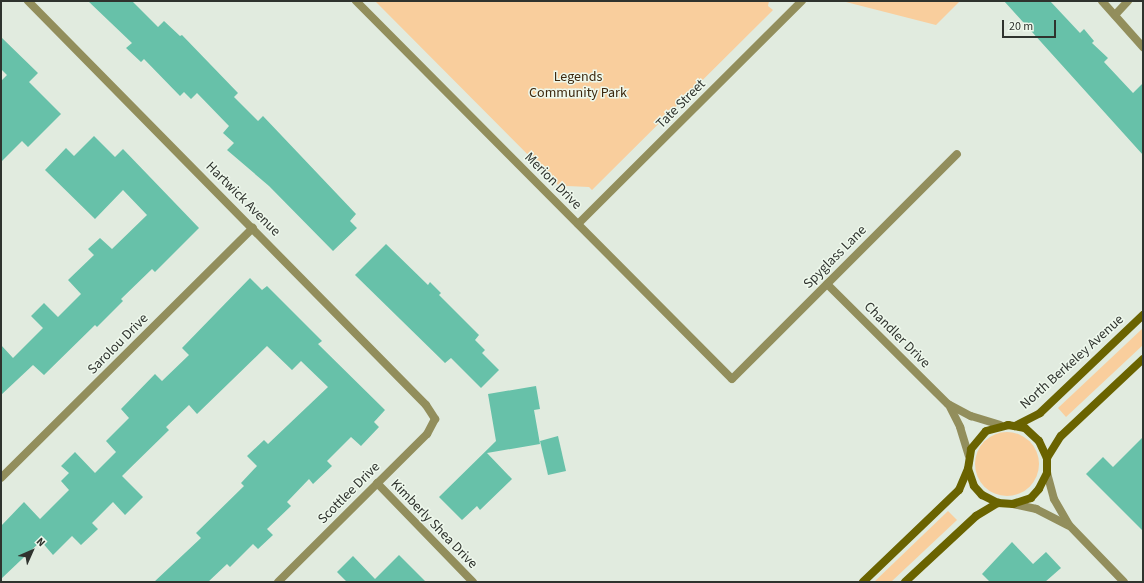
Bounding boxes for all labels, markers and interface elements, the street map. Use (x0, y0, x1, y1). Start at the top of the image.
scale bar (1004, 12, 1058, 38)
text: 20 m (1009, 18, 1033, 35)
park label: Legends Community Park (529, 69, 627, 102)
street label: Tate Street (653, 76, 709, 132)
street label: Merion Drive (521, 149, 585, 213)
street label: Hartwick Avenue (202, 158, 284, 240)
street label: Spyglass Lane (800, 222, 870, 292)
street label: Chandler Drive (860, 298, 934, 372)
street label: Sarolou Drive (84, 310, 152, 378)
street label: North Berkeley Avenue (1017, 311, 1127, 413)
street label: Scottlee Drive (315, 459, 383, 527)
street label: Kimberly Shea Drive (387, 476, 481, 572)
north arrow (12, 531, 52, 571)
text: N (33, 534, 49, 550)

